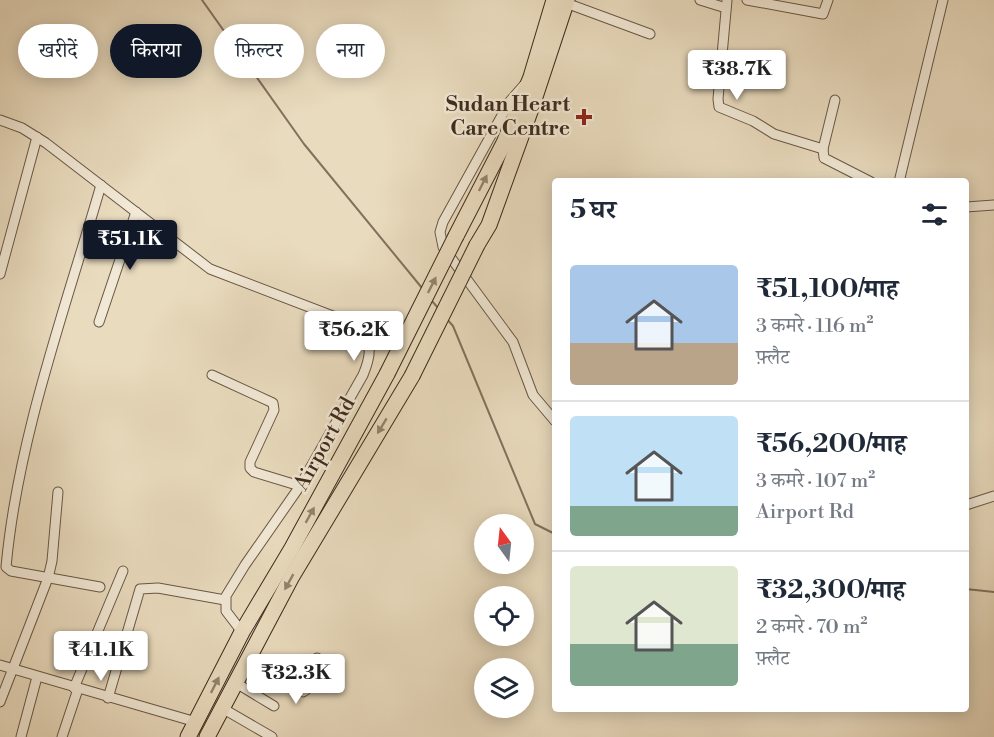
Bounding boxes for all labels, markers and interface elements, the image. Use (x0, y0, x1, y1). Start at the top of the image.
chip: खरीदें (18, 24, 98, 78)
chip: किराया (110, 24, 202, 78)
chip: फ़िल्टर (214, 24, 304, 78)
chip: नया (316, 24, 385, 78)
pin: ₹38.7K (688, 50, 786, 101)
text: ₹38.7K (702, 57, 772, 82)
place label: Sudan Heart Care Centre (446, 92, 571, 142)
marker: Sudan Heart Care Centre (575, 108, 593, 126)
one-way arrow (478, 175, 488, 192)
text: 5 घर (570, 194, 616, 226)
icon: filters (918, 198, 951, 231)
pin: ₹51.1K (81, 220, 179, 271)
text: ₹51.1K (97, 227, 163, 252)
text: ₹51,100/माह (756, 273, 898, 305)
one-way arrow (427, 276, 436, 293)
icon: home (618, 289, 690, 361)
pin: ₹56.2K (305, 311, 403, 362)
text: 3 कमरे · 116 m² (756, 314, 873, 339)
text: ₹56.2K (318, 318, 390, 343)
text: फ़्लैट (756, 346, 789, 371)
street label: Airport Rd (288, 393, 361, 496)
one-way arrow (377, 418, 387, 435)
text: ₹56,200/माह (756, 428, 906, 460)
icon: home (618, 440, 690, 512)
text: 3 कमरे · 107 m² (756, 469, 875, 494)
text: Airport Rd (756, 500, 854, 525)
one-way arrow (305, 506, 315, 523)
north arrow (474, 514, 534, 574)
map controls (474, 514, 534, 718)
one-way arrow (284, 574, 294, 591)
text: ₹32,300/माह (756, 574, 905, 606)
button: locate (474, 586, 534, 646)
icon: home (618, 590, 690, 662)
text: 2 कमरे · 70 m² (756, 615, 867, 640)
pin: ₹41.1K (52, 631, 150, 682)
text: ₹41.1K (68, 638, 134, 663)
text: फ़्लैट (756, 647, 789, 672)
pin: ₹32.3K (247, 654, 345, 705)
button: layers (474, 658, 534, 718)
text: ₹32.3K (261, 661, 331, 686)
one-way arrow (210, 676, 220, 693)

